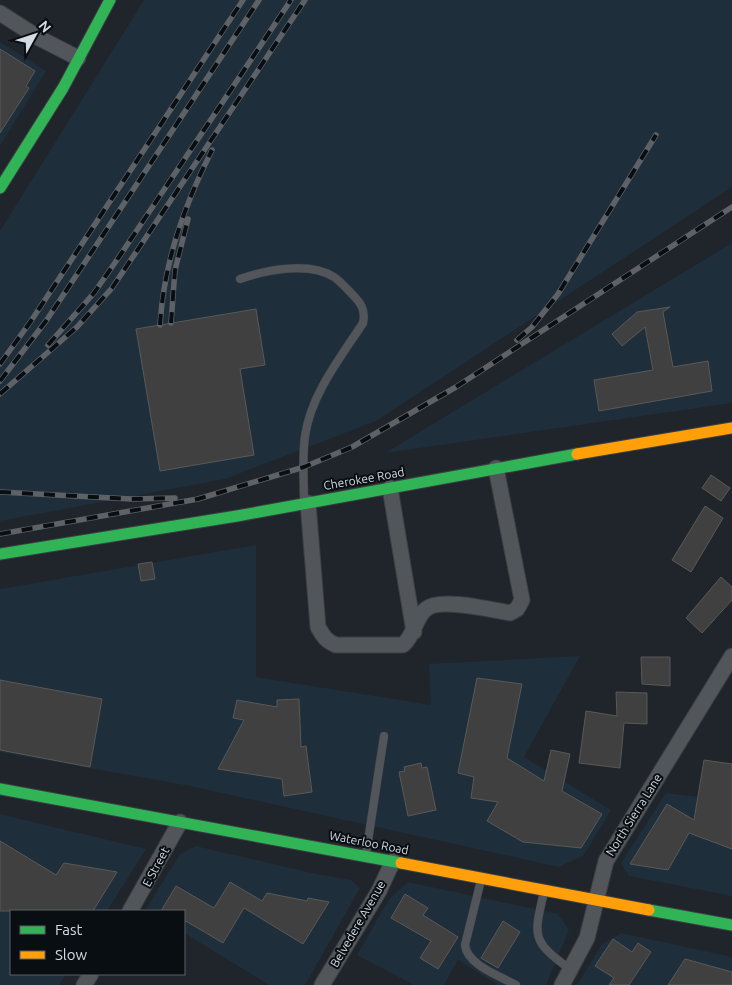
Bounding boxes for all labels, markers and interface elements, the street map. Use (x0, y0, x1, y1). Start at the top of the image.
north arrow (10, 10, 60, 60)
text: N (35, 17, 54, 36)
street label: Cherokee Road (322, 465, 405, 492)
street label: North Sierra Lane (603, 771, 664, 858)
street label: Waterloo Road (328, 828, 410, 857)
street label: E Street (140, 844, 172, 889)
street label: Belvedere Avenue (327, 878, 388, 969)
legend (10, 910, 185, 975)
text: Fast (55, 921, 83, 938)
text: Slow (55, 946, 88, 963)

